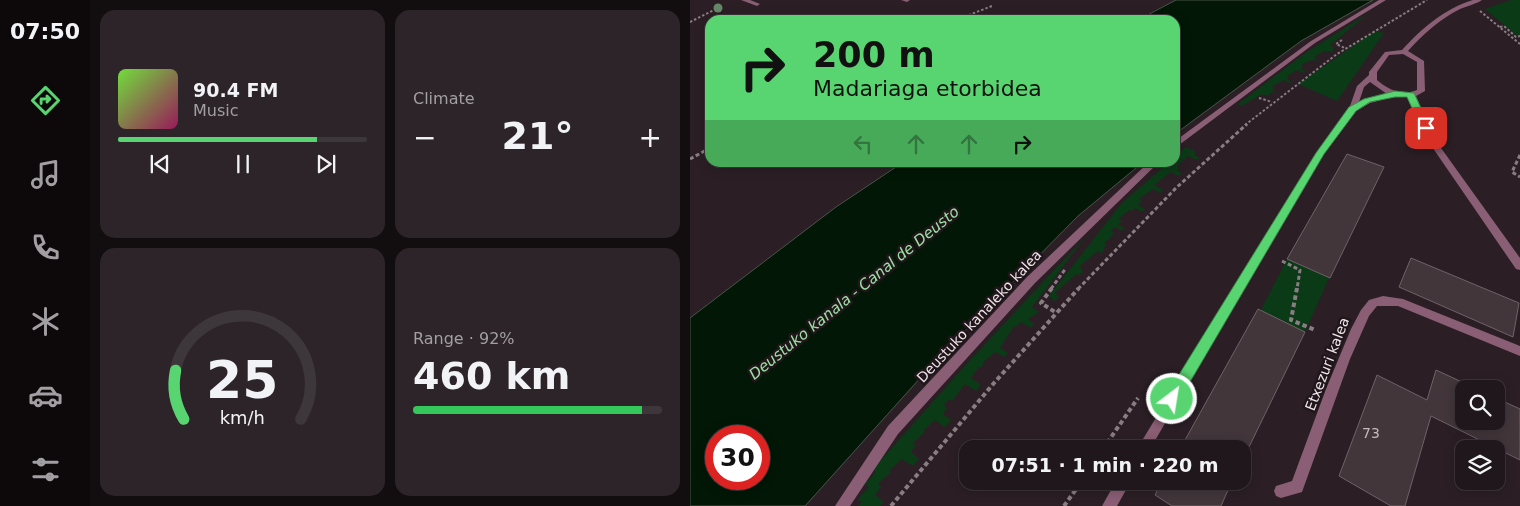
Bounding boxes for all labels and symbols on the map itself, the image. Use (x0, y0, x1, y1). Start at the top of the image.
pin (1405, 107, 1447, 149)
water label: Deustuko kanala - Canal de Deusto (745, 203, 963, 383)
street label: Deustuko kanaleko kalea (913, 247, 1045, 385)
street label: Etxezuri kalea (1302, 315, 1352, 413)
position arrow (1145, 372, 1197, 424)
speed limit sign: 30 (705, 425, 770, 490)
house number: 73 (1362, 425, 1380, 441)

